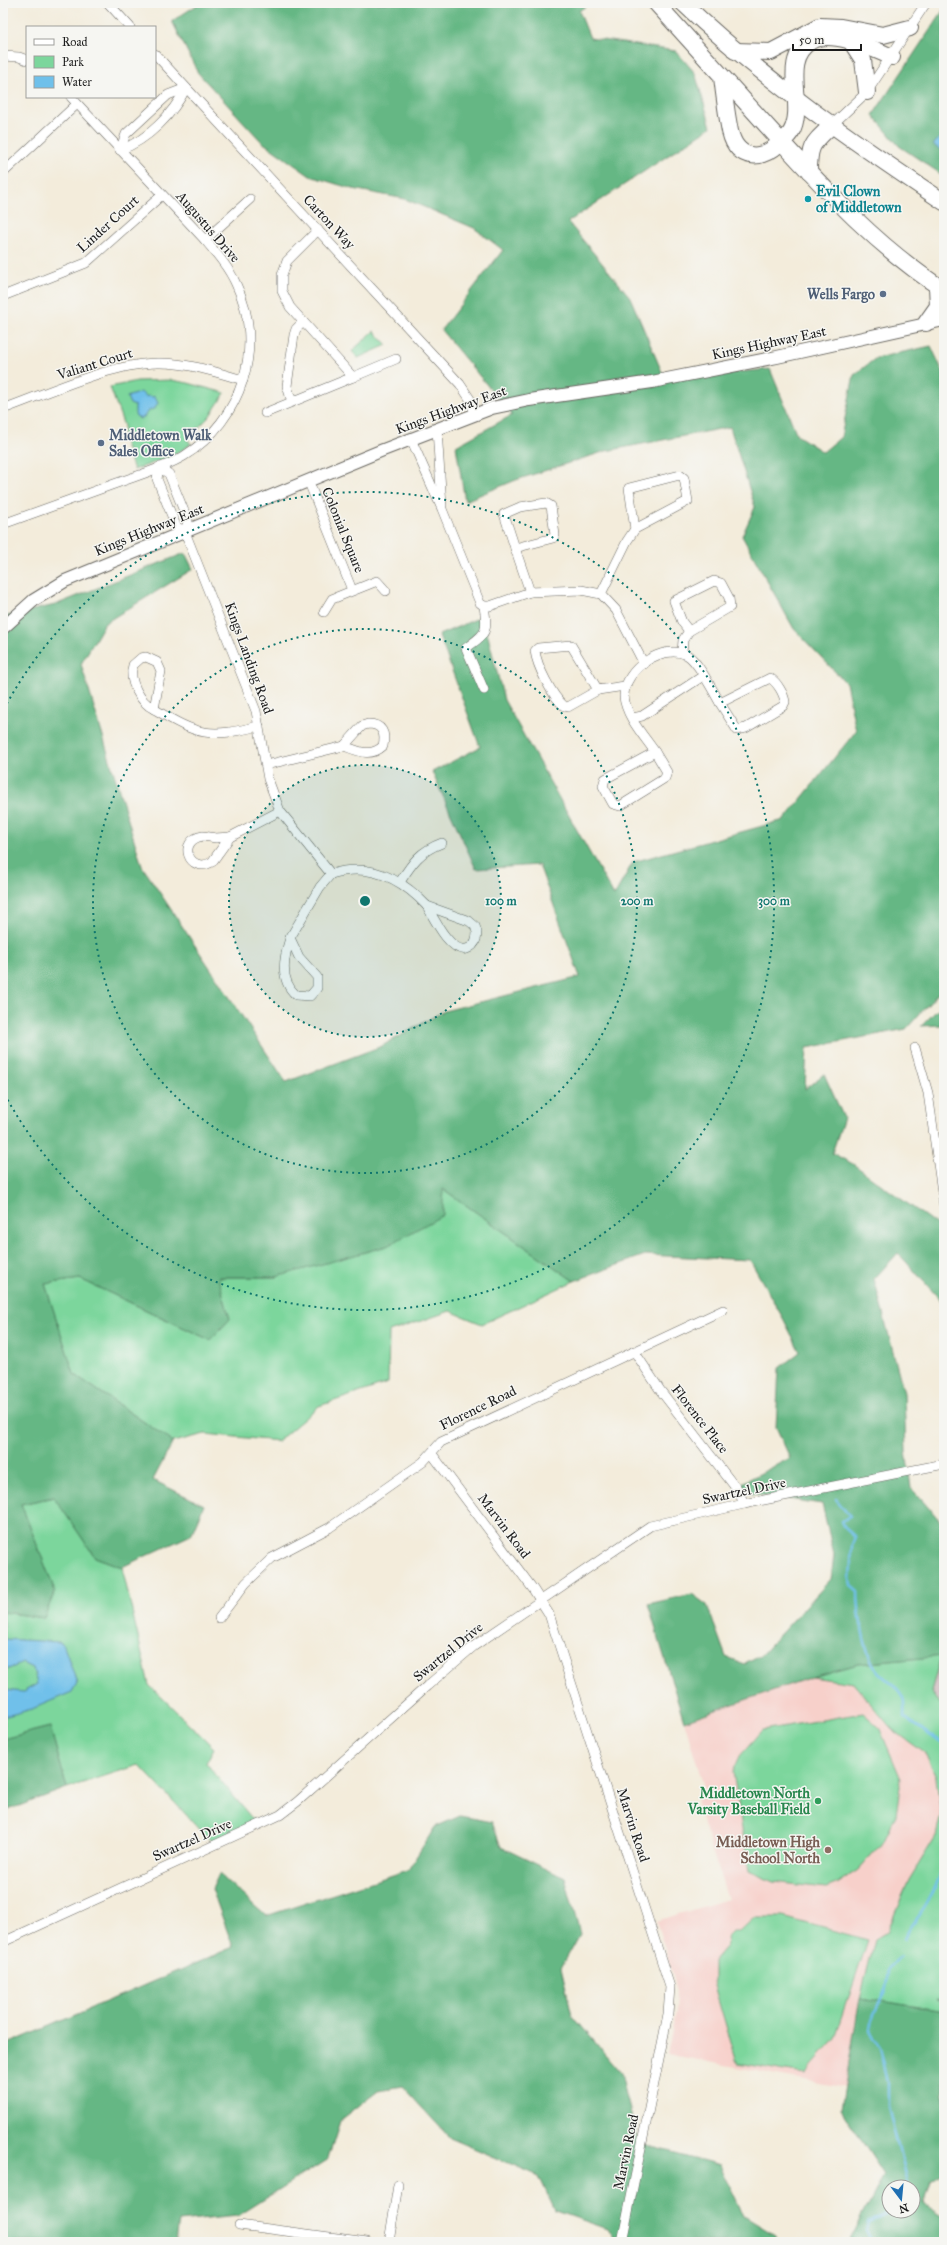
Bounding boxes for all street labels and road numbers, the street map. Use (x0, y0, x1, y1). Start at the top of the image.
street label: Augustus Drive (172, 187, 244, 266)
street label: Carton Way (299, 191, 359, 253)
street label: Linder Court (74, 192, 142, 256)
street label: Kings Highway East (710, 323, 828, 363)
street label: Valiant Court (54, 344, 135, 384)
street label: Kings Highway East (393, 382, 509, 438)
street label: Colonial Square (317, 485, 368, 576)
street label: Kings Highway East (92, 500, 206, 560)
street label: Kings Landing Road (221, 600, 277, 716)
street label: Florence Place (668, 1381, 732, 1457)
street label: Florence Road (437, 1382, 519, 1434)
street label: Swartzel Drive (701, 1474, 787, 1508)
street label: Marvin Road (474, 1490, 534, 1562)
street label: Swartzel Drive (410, 1619, 486, 1685)
street label: Marvin Road (613, 1786, 653, 1864)
street label: Swartzel Drive (150, 1815, 234, 1865)
street label: Marvin Road (610, 2113, 642, 2191)

